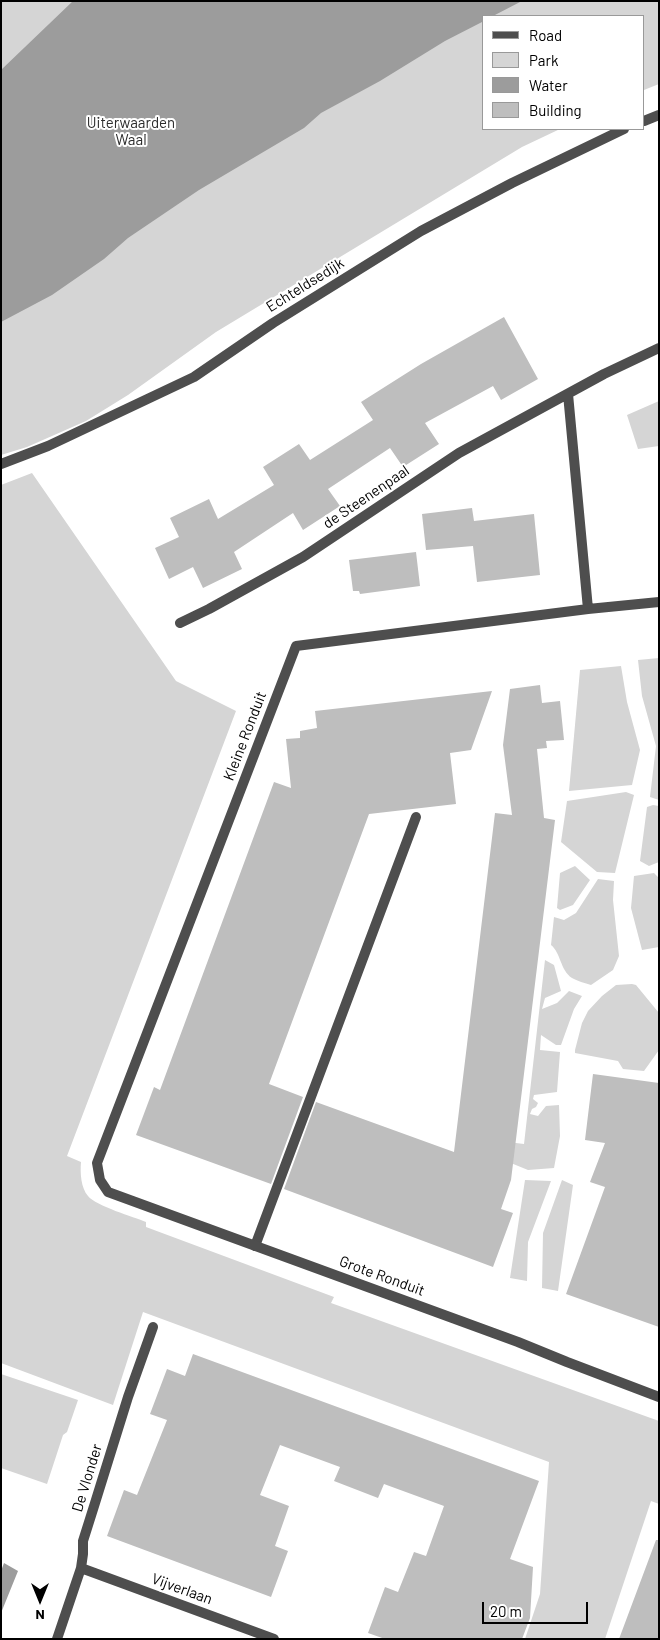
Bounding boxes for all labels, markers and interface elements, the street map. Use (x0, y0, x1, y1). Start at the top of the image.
legend (482, 15, 645, 130)
text: Road (529, 26, 562, 44)
text: Park (529, 51, 558, 69)
text: Water (529, 76, 568, 94)
text: Building (529, 101, 582, 119)
park label: Uiterwaarden Waal (87, 114, 175, 149)
street label: Echteldsedijk (263, 254, 347, 316)
street label: de Steenenpaal (319, 461, 413, 533)
street label: Kleine Ronduit (220, 689, 270, 783)
street label: Grote Ronduit (337, 1252, 427, 1300)
street label: De Vlonder (68, 1442, 106, 1514)
street label: Vijverlaan (149, 1570, 215, 1608)
north arrow (15, 1575, 65, 1625)
scale bar (485, 1592, 591, 1624)
text: 20 m (490, 1602, 522, 1620)
text: N (35, 1607, 45, 1624)

